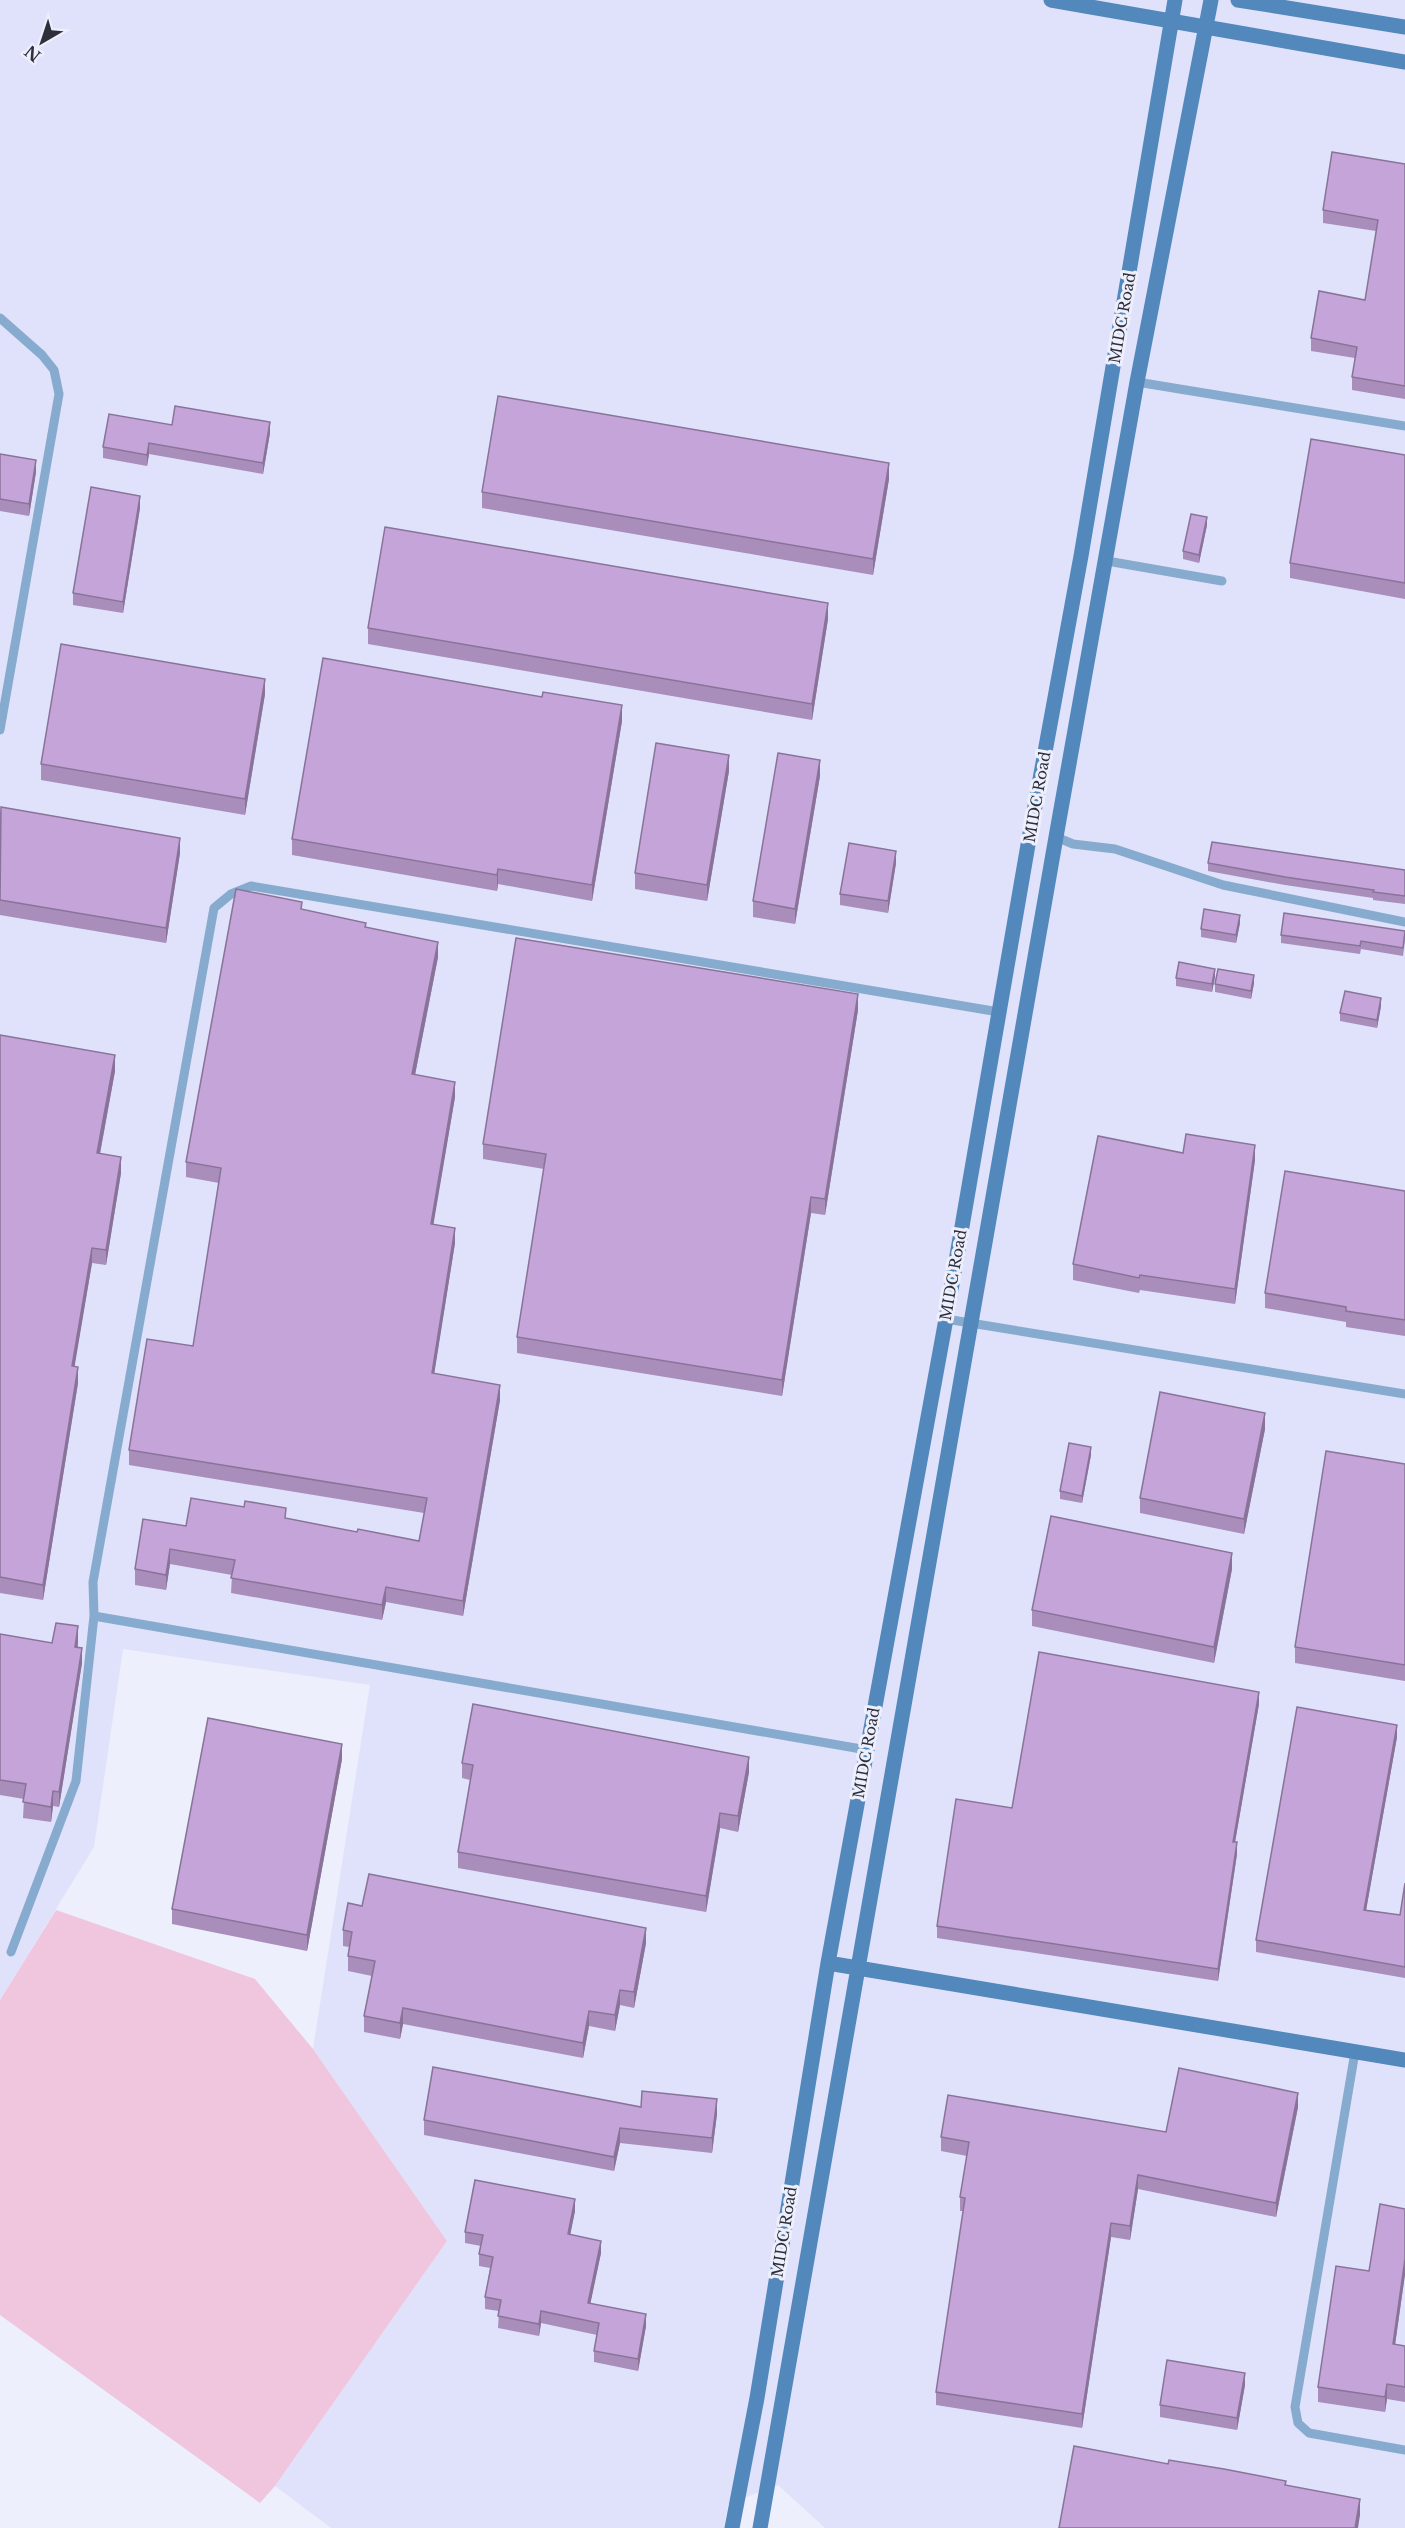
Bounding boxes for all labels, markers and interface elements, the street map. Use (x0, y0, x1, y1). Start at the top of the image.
north arrow (12, 12, 72, 72)
text: N (20, 41, 45, 66)
street label: MIDC Road (1105, 271, 1139, 365)
street label: MIDC Road (1020, 750, 1054, 844)
street label: MIDC Road (936, 1228, 970, 1322)
street label: MIDC Road (849, 1706, 883, 1800)
street label: MIDC Road (767, 2185, 801, 2279)

